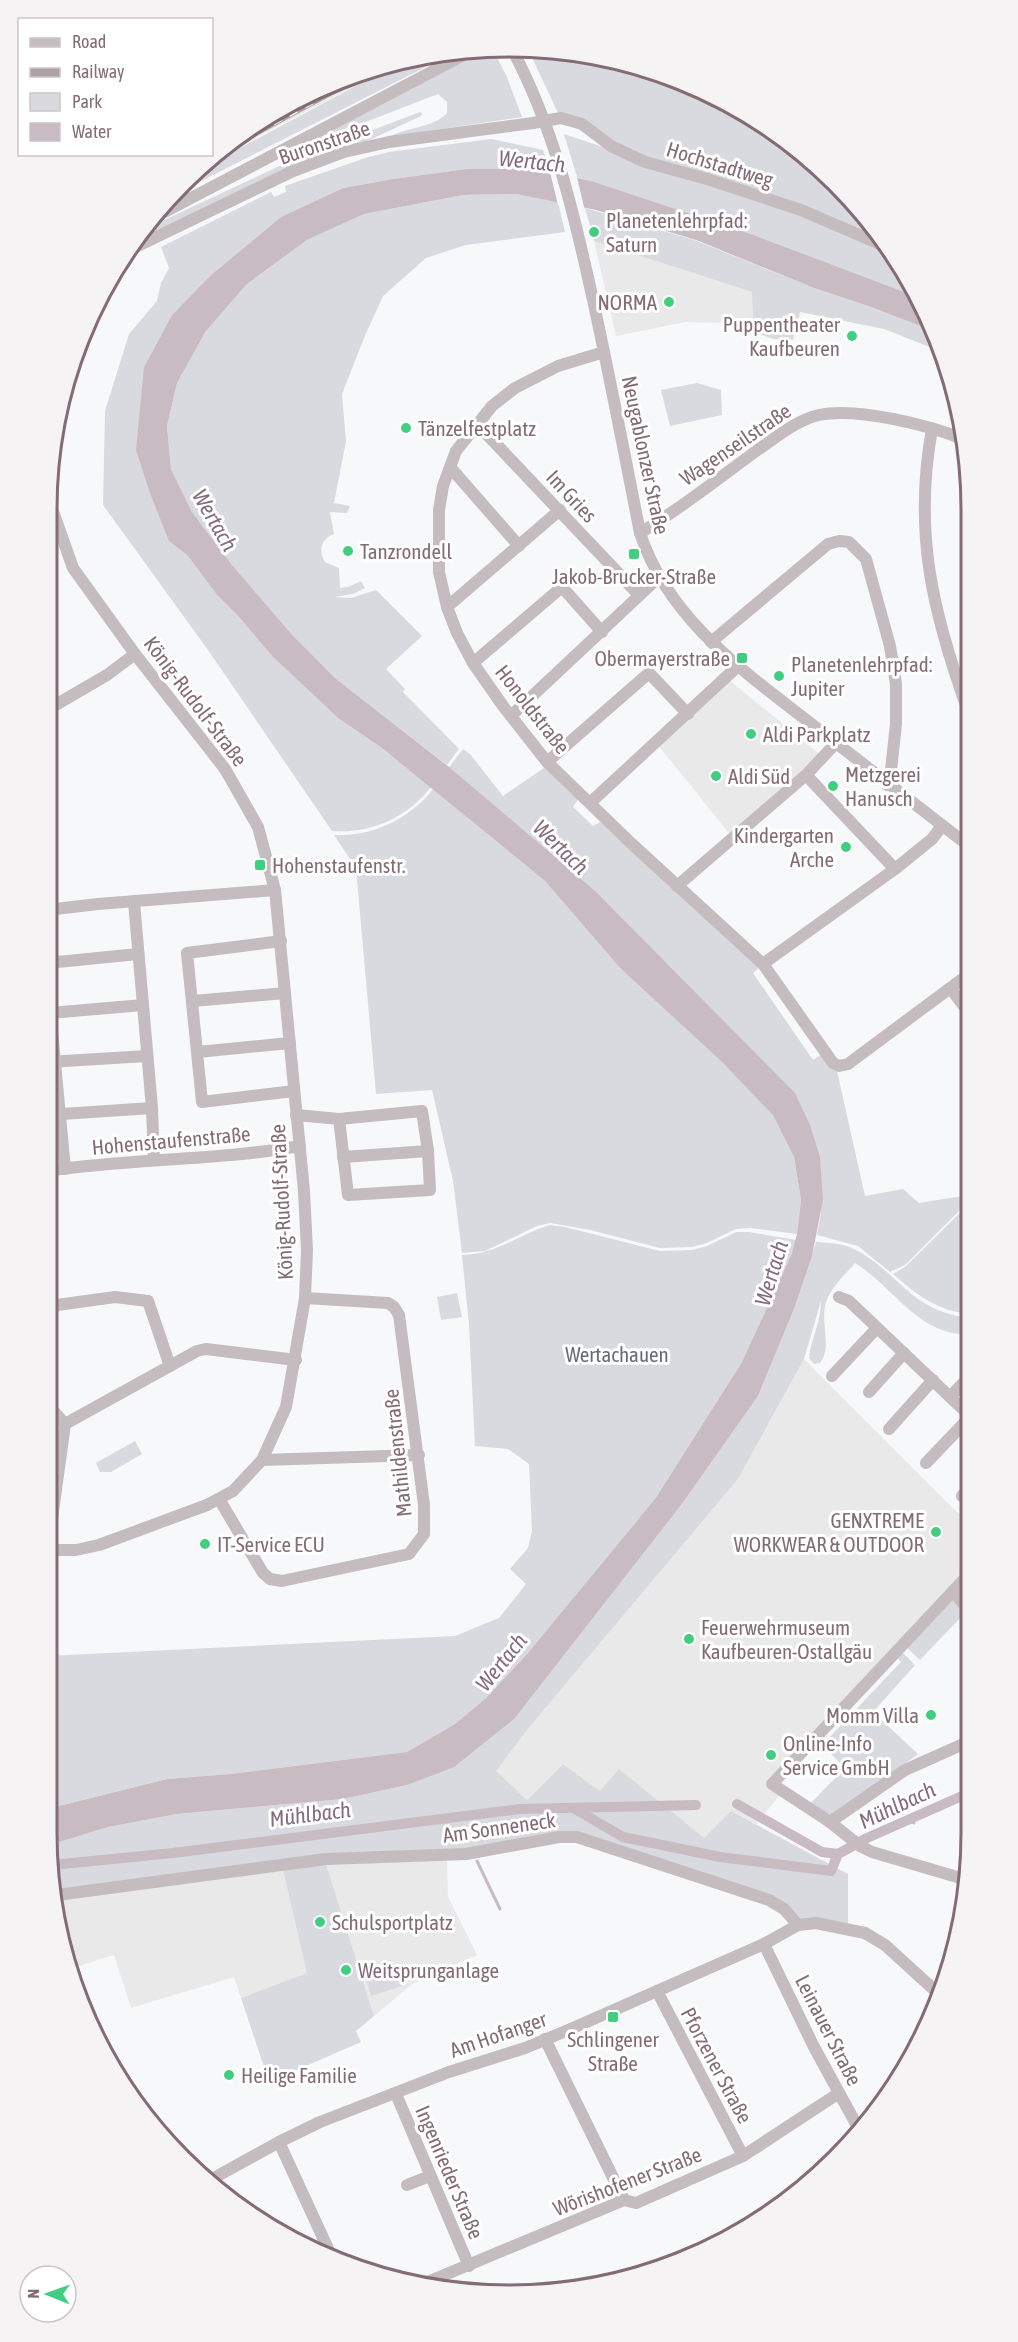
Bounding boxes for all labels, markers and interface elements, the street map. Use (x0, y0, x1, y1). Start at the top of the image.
legend (18, 18, 213, 156)
text: Road (72, 31, 106, 52)
text: Railway (72, 61, 124, 82)
text: Park (72, 91, 102, 112)
street label: Buronstraße (275, 115, 373, 169)
text: Water (72, 121, 112, 142)
street label: Hochstadtweg (664, 136, 776, 192)
water label: Wertach (497, 145, 567, 177)
place label: Planetenlehrpfad: Saturn (606, 208, 747, 256)
marker: Planetenlehrpfad: Saturn (587, 225, 601, 239)
place label: NORMA (597, 290, 658, 314)
marker: NORMA (662, 295, 676, 309)
place label: Puppentheater Kaufbeuren (723, 312, 841, 360)
marker: Puppentheater Kaufbeuren (845, 329, 859, 343)
street label: Neugablonzer Straße (617, 373, 675, 537)
street label: Wagenseilstraße (675, 398, 795, 490)
place label: Tänzelfestplatz (418, 416, 536, 440)
marker: Tänzelfestplatz (399, 421, 413, 435)
street label: Im Gries (542, 465, 602, 527)
water label: Wertach (187, 485, 243, 556)
place label: Tanzrondell (360, 539, 453, 563)
marker: Tanzrondell (341, 544, 355, 558)
marker: Jakob-Brucker-Straße (627, 547, 641, 561)
place label: Jakob-Brucker-Straße (552, 564, 716, 588)
street label: König-Rudolf-Straße (139, 632, 253, 770)
place label: Obermayerstraße (595, 646, 730, 670)
marker: Obermayerstraße (735, 651, 749, 665)
place label: Planetenlehrpfad: Jupiter (791, 652, 932, 700)
street label: Honoldstraße (491, 660, 575, 758)
marker: Planetenlehrpfad: Jupiter (772, 669, 786, 683)
place label: Aldi Parkplatz (763, 722, 871, 746)
marker: Aldi Parkplatz (744, 727, 758, 741)
place label: Metzgerei Hanusch (845, 762, 921, 810)
place label: Aldi Süd (728, 764, 790, 788)
marker: Aldi Süd (709, 769, 723, 783)
marker: Metzgerei Hanusch (826, 779, 840, 793)
water label: Wertach (528, 814, 594, 880)
place label: Kindergarten Arche (734, 823, 834, 871)
marker: Kindergarten Arche (839, 840, 853, 854)
place label: Hohenstaufenstr. (272, 853, 405, 877)
marker: Hohenstaufenstr. (253, 858, 267, 872)
street label: Hohenstaufenstraße (91, 1121, 251, 1159)
street label: König-Rudolf-Straße (265, 1124, 297, 1280)
water label: Wertach (749, 1237, 793, 1309)
park label: Wertachauen (565, 1342, 669, 1366)
street label: Mathildenstraße (378, 1388, 416, 1518)
place label: GENXTREME WORKWEAR & OUTDOOR (734, 1508, 924, 1556)
marker: GENXTREME WORKWEAR & OUTDOOR (929, 1525, 943, 1539)
place label: IT-Service ECU (217, 1532, 325, 1556)
marker: IT-Service ECU (198, 1537, 212, 1551)
place label: Feuerwehrmuseum Kaufbeuren-Ostallgäu (701, 1615, 872, 1663)
water label: Wertach (470, 1628, 532, 1696)
marker: Feuerwehrmuseum Kaufbeuren-Ostallgäu (682, 1632, 696, 1646)
place label: Momm Villa (826, 1703, 919, 1727)
marker: Momm Villa (924, 1708, 938, 1722)
place label: Online-Info Service GmbH (783, 1731, 890, 1779)
marker: Online-Info Service GmbH (764, 1748, 778, 1762)
water label: Mühlbach (855, 1776, 940, 1834)
water label: Mühlbach (268, 1796, 352, 1832)
street label: Am Sonneneck (441, 1807, 557, 1847)
place label: Schulsportplatz (332, 1910, 453, 1934)
marker: Schulsportplatz (313, 1915, 327, 1929)
place label: Weitsprunganlage (358, 1958, 499, 1982)
marker: Weitsprunganlage (339, 1963, 353, 1977)
street label: Leinauer Straße (791, 1971, 867, 2089)
street label: Pforzener Straße (676, 2003, 758, 2127)
street label: Am Hofanger (447, 2006, 550, 2062)
marker: Schlingener Straße (606, 2010, 620, 2024)
place label: Schlingener Straße (567, 2027, 660, 2075)
place label: Heilige Familie (241, 2063, 357, 2087)
marker: Heilige Familie (222, 2068, 236, 2082)
street label: Ingenrieder Straße (411, 2102, 489, 2242)
street label: Wörishofener Straße (549, 2142, 705, 2220)
north arrow (18, 2264, 78, 2324)
text: N (24, 2289, 42, 2299)

